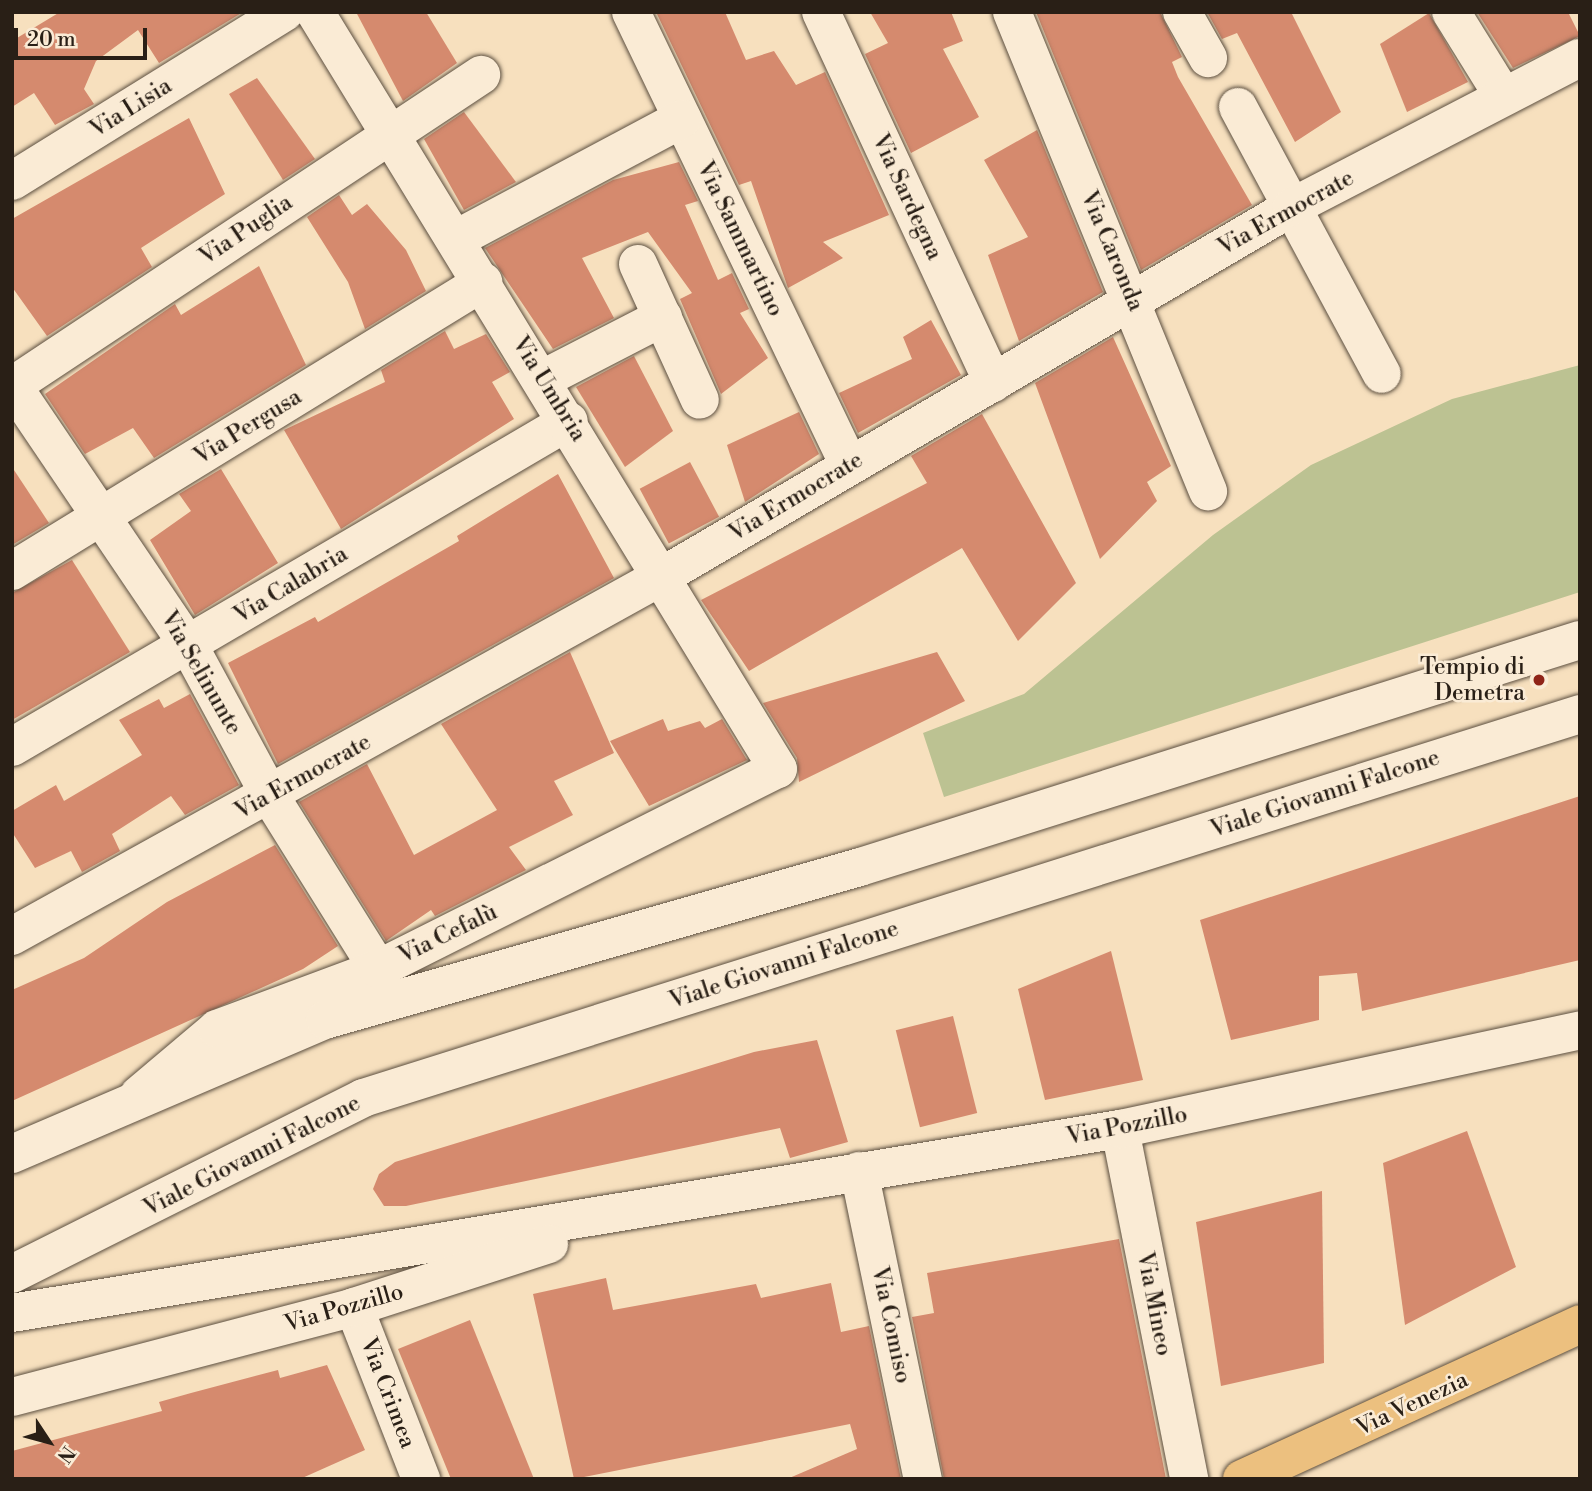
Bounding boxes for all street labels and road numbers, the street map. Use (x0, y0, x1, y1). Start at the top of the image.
street label: Via Lisia (85, 72, 177, 144)
street label: Via Sardegna (866, 130, 948, 264)
street label: Via Sammartino (691, 157, 789, 321)
street label: Via Ermocrate (1213, 164, 1359, 262)
street label: Via Caronda (1074, 187, 1150, 315)
street label: Via Puglia (194, 189, 298, 271)
street label: Via Umbria (506, 331, 592, 447)
street label: Via Pergusa (189, 383, 307, 471)
street label: Via Ermocrate (724, 446, 868, 548)
street label: Via Calabria (229, 540, 353, 630)
street label: Via Selinunte (154, 606, 248, 740)
street label: Via Ermocrate (230, 728, 376, 826)
street label: Viale Giovanni Falcone (1207, 744, 1443, 844)
street label: Via Cefalù (394, 898, 502, 970)
street label: Viale Giovanni Falcone (666, 915, 902, 1015)
street label: Viale Giovanni Falcone (139, 1089, 365, 1223)
street label: Via Pozzillo (1064, 1101, 1190, 1151)
street label: Via Mineo (1130, 1250, 1178, 1358)
street label: Via Comiso (865, 1264, 917, 1386)
street label: Via Pozzillo (281, 1278, 407, 1338)
street label: Via Crimea (354, 1334, 422, 1452)
street label: Via Venezia (1351, 1366, 1473, 1442)

